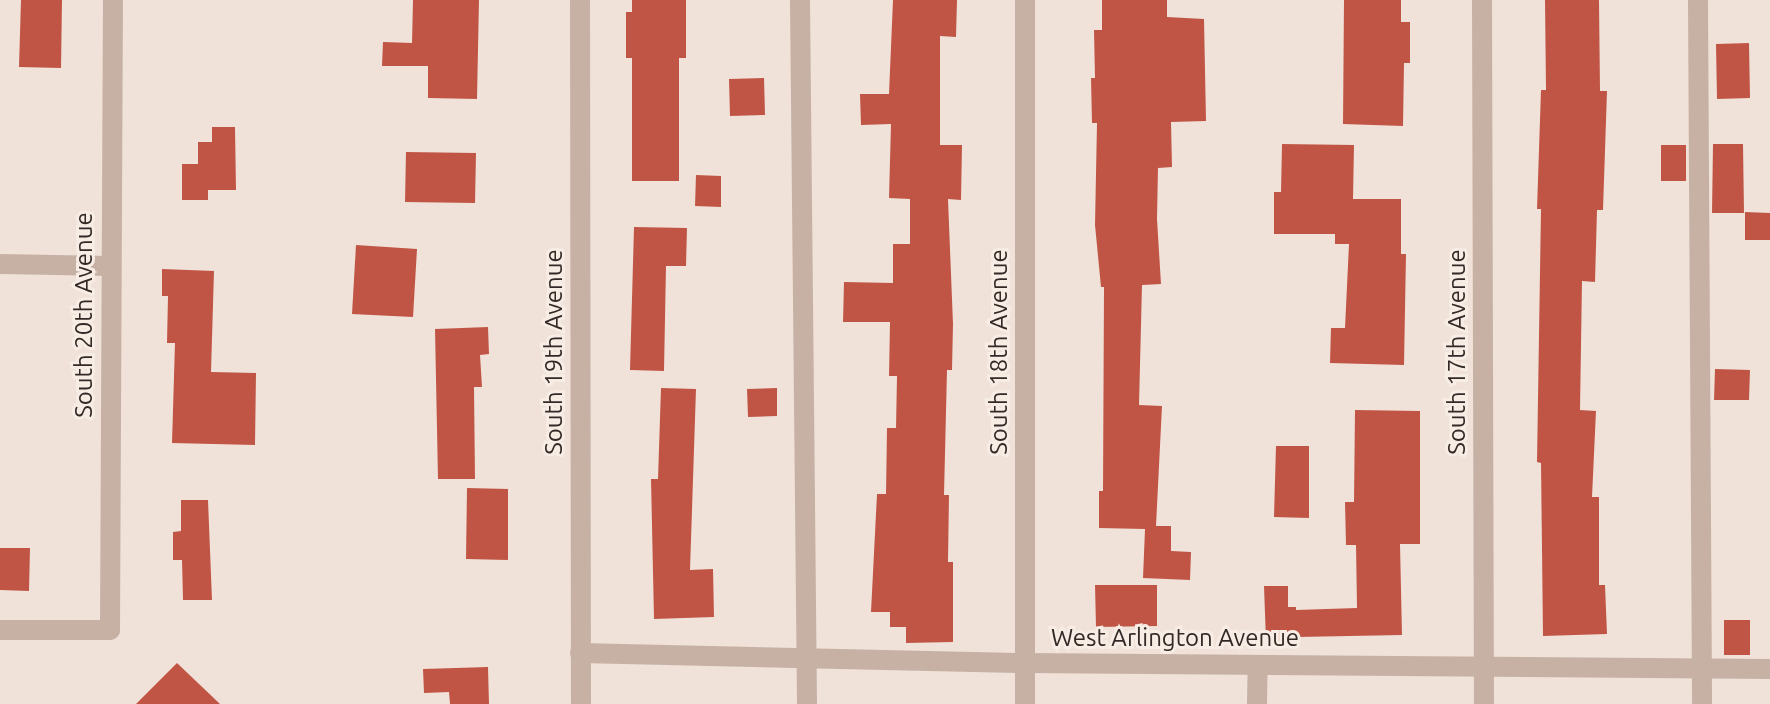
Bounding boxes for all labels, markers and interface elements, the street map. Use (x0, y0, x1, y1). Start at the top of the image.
street label: South 20th Avenue (70, 212, 98, 418)
street label: South 19th Avenue (540, 249, 568, 455)
street label: South 18th Avenue (985, 249, 1013, 455)
street label: South 17th Avenue (1443, 249, 1471, 455)
street label: West Arlington Avenue (1051, 624, 1299, 652)

